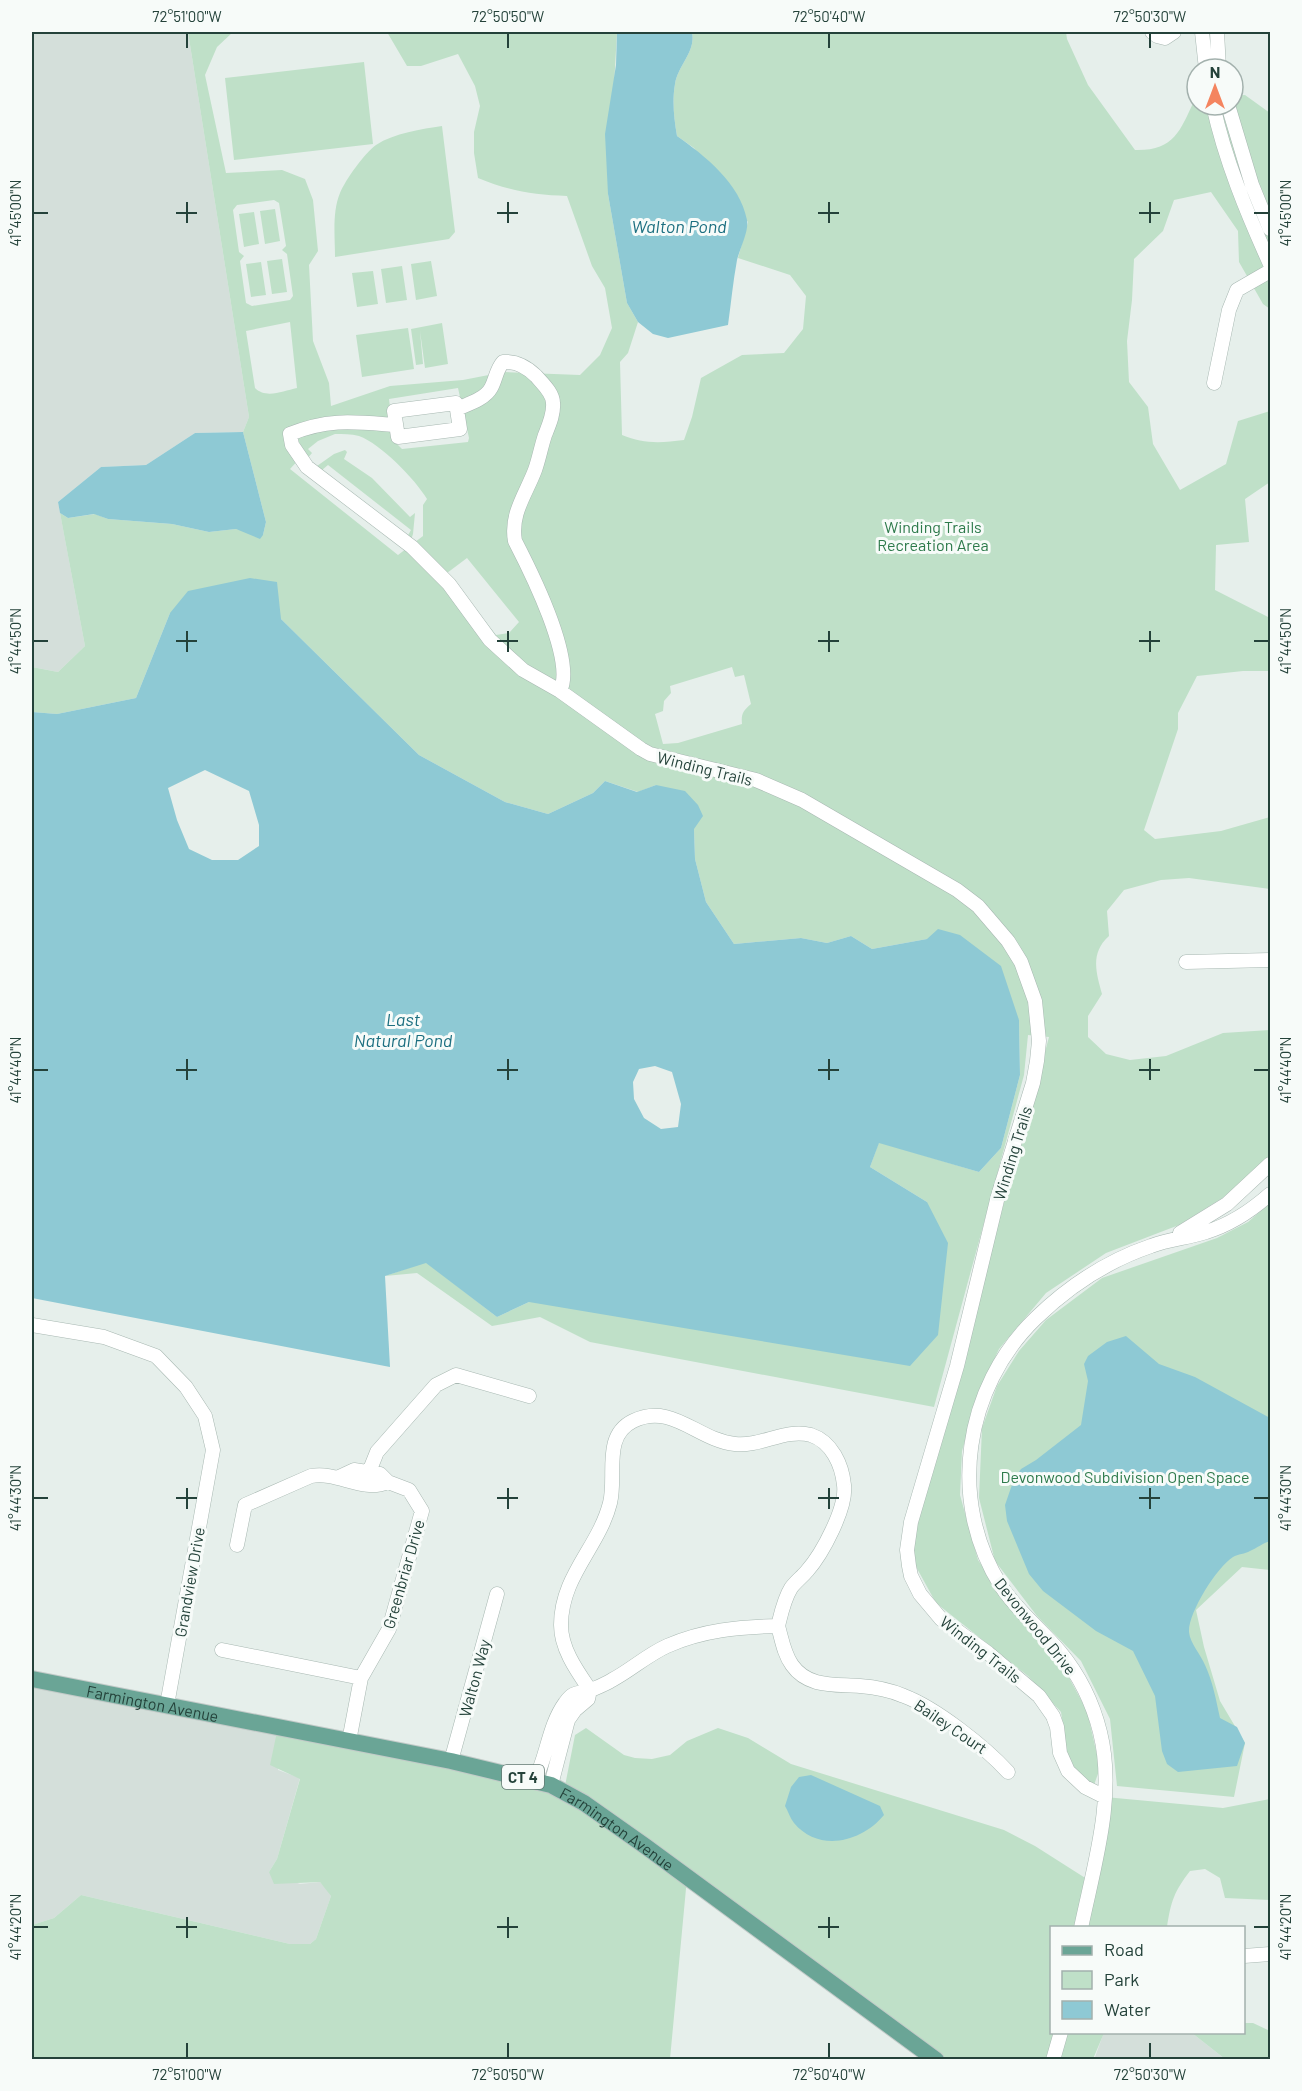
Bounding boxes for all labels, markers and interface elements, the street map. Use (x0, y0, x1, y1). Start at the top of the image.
text: 72°51'00"W (152, 7, 222, 25)
text: 72°50'50"W (472, 7, 544, 25)
text: 72°50'40"W (793, 7, 865, 25)
text: 72°50'30"W (1114, 7, 1186, 25)
north arrow (1185, 57, 1245, 117)
text: N (1210, 62, 1220, 81)
text: 41°45'00"N (6, 180, 24, 246)
text: 41°45'00"N (1276, 180, 1294, 246)
water label: Walton Pond (632, 215, 727, 237)
park label: Winding Trails Recreation Area (877, 517, 989, 554)
text: 41°44'50"N (6, 608, 24, 674)
text: 41°44'50"N (1276, 608, 1294, 674)
street label: Winding Trails (655, 747, 755, 789)
water label: Last Natural Pond (354, 1008, 453, 1051)
text: 41°44'40"N (6, 1037, 24, 1103)
text: 41°44'40"N (1276, 1037, 1294, 1103)
street label: Winding Trails (989, 1104, 1035, 1202)
text: 41°44'30"N (6, 1465, 24, 1531)
text: 41°44'30"N (1276, 1465, 1294, 1531)
park label: Devonwood Subdivision Open Space (1001, 1467, 1249, 1486)
street label: Greenbriar Drive (378, 1517, 428, 1631)
street label: Grandview Drive (170, 1525, 208, 1639)
street label: Devonwood Drive (991, 1574, 1081, 1678)
street label: Winding Trails (937, 1611, 1025, 1687)
street label: Walton Way (454, 1636, 494, 1719)
street label: Farmington Avenue (85, 1680, 220, 1725)
street label: Bailey Court (911, 1695, 991, 1757)
road number: CT 4 (502, 1765, 544, 1789)
street label: Farmington Avenue (557, 1782, 678, 1874)
text: 41°44'20"N (6, 1894, 24, 1960)
text: 41°44'20"N (1276, 1894, 1294, 1960)
legend (1050, 1926, 1245, 2034)
text: Road (1104, 1938, 1144, 1960)
text: Park (1104, 1968, 1139, 1990)
text: Water (1104, 1998, 1151, 2020)
text: 72°51'00"W (152, 2065, 222, 2083)
text: 72°50'50"W (472, 2065, 544, 2083)
text: 72°50'40"W (793, 2065, 865, 2083)
text: 72°50'30"W (1114, 2065, 1186, 2083)

